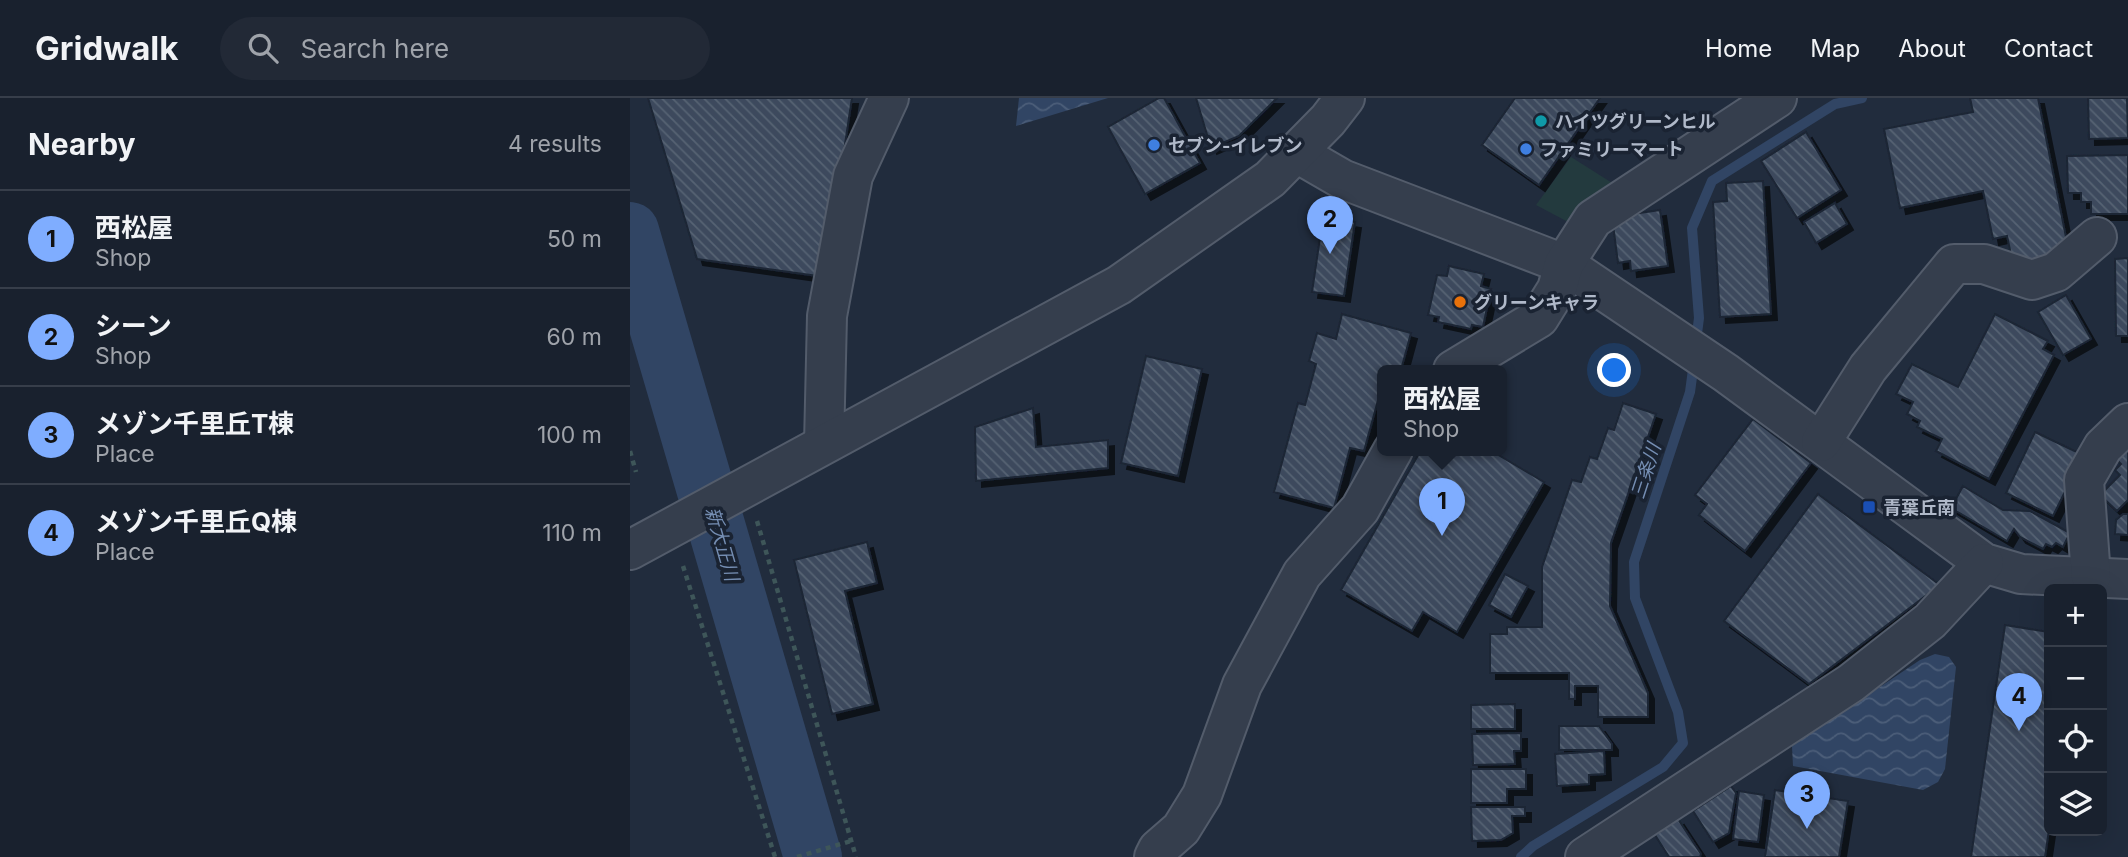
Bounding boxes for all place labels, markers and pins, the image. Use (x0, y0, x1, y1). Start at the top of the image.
place label: ハイツグリーンヒル (1555, 111, 1716, 132)
marker: ハイツグリーンヒル (1533, 113, 1549, 129)
place label: セブン-イレブン (1168, 135, 1302, 156)
marker: セブン-イレブン (1146, 137, 1162, 153)
place label: ファミリーマート (1540, 139, 1684, 160)
marker: ファミリーマート (1518, 141, 1534, 157)
pin: 2 (1307, 196, 1353, 254)
place label: グリーンキャラ (1474, 292, 1599, 313)
marker: グリーンキャラ (1452, 294, 1468, 310)
pin: 1 (1419, 478, 1465, 536)
place label: 青葉丘南 (1883, 497, 1955, 518)
marker: 青葉丘南 (1861, 499, 1877, 515)
pin: 4 (1996, 673, 2042, 731)
pin: 3 (1784, 771, 1830, 829)

